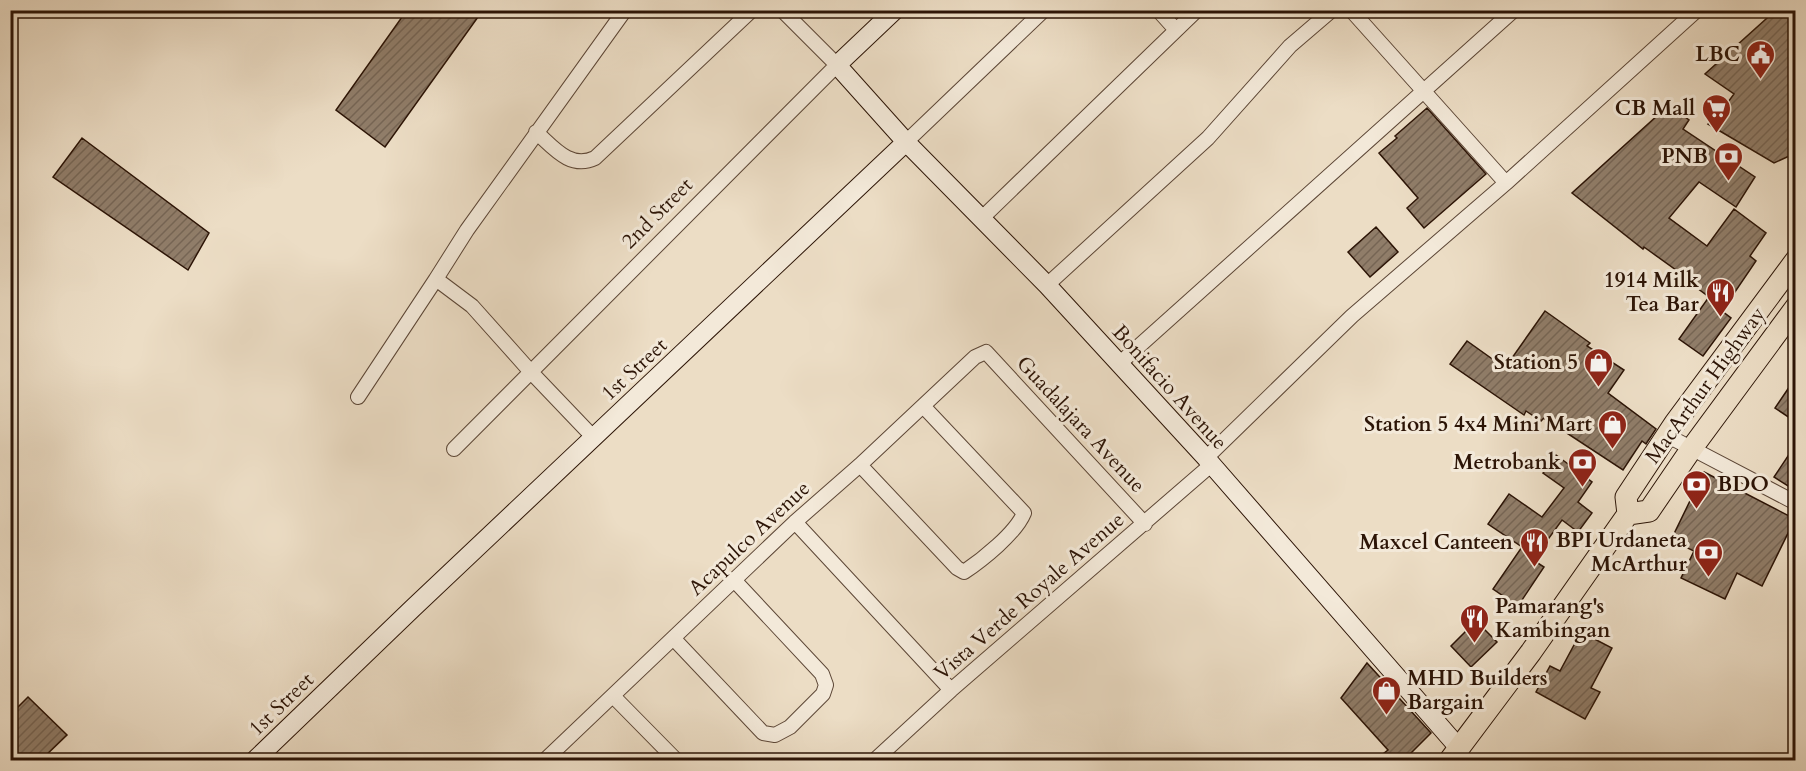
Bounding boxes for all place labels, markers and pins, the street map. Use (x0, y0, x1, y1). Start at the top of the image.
public building icon: LBC (1745, 38, 1777, 80)
place label: LBC (1695, 40, 1740, 69)
supermarket icon: CB Mall (1700, 92, 1732, 134)
place label: CB Mall (1615, 94, 1695, 123)
bank icon: PNB (1713, 140, 1745, 182)
place label: PNB (1661, 142, 1708, 171)
place label: 1914 Milk Tea Bar (1604, 266, 1700, 319)
restaurant icon: 1914 Milk Tea Bar (1704, 276, 1736, 318)
shop icon: Station 5 (1583, 346, 1615, 388)
place label: Station 5 (1494, 348, 1578, 377)
shop icon: Station 5 4x4 Mini Mart (1597, 408, 1629, 450)
place label: Station 5 4x4 Mini Mart (1364, 410, 1593, 439)
bank icon: Metrobank (1566, 446, 1598, 488)
place label: Metrobank (1453, 448, 1561, 477)
bank icon: BDO (1680, 468, 1712, 510)
place label: BDO (1717, 470, 1769, 499)
restaurant icon: Maxcel Canteen (1518, 526, 1550, 568)
place label: BPI Urdaneta McArthur (1556, 526, 1688, 579)
place label: Maxcel Canteen (1359, 528, 1513, 557)
bank icon: BPI Urdaneta McArthur (1692, 536, 1724, 578)
place label: Pamarang's Kambingan (1495, 592, 1611, 645)
restaurant icon: Pamarang's Kambingan (1458, 602, 1490, 644)
place label: MHD Builders Bargain (1407, 664, 1548, 717)
shop icon: MHD Builders Bargain (1370, 674, 1402, 716)

